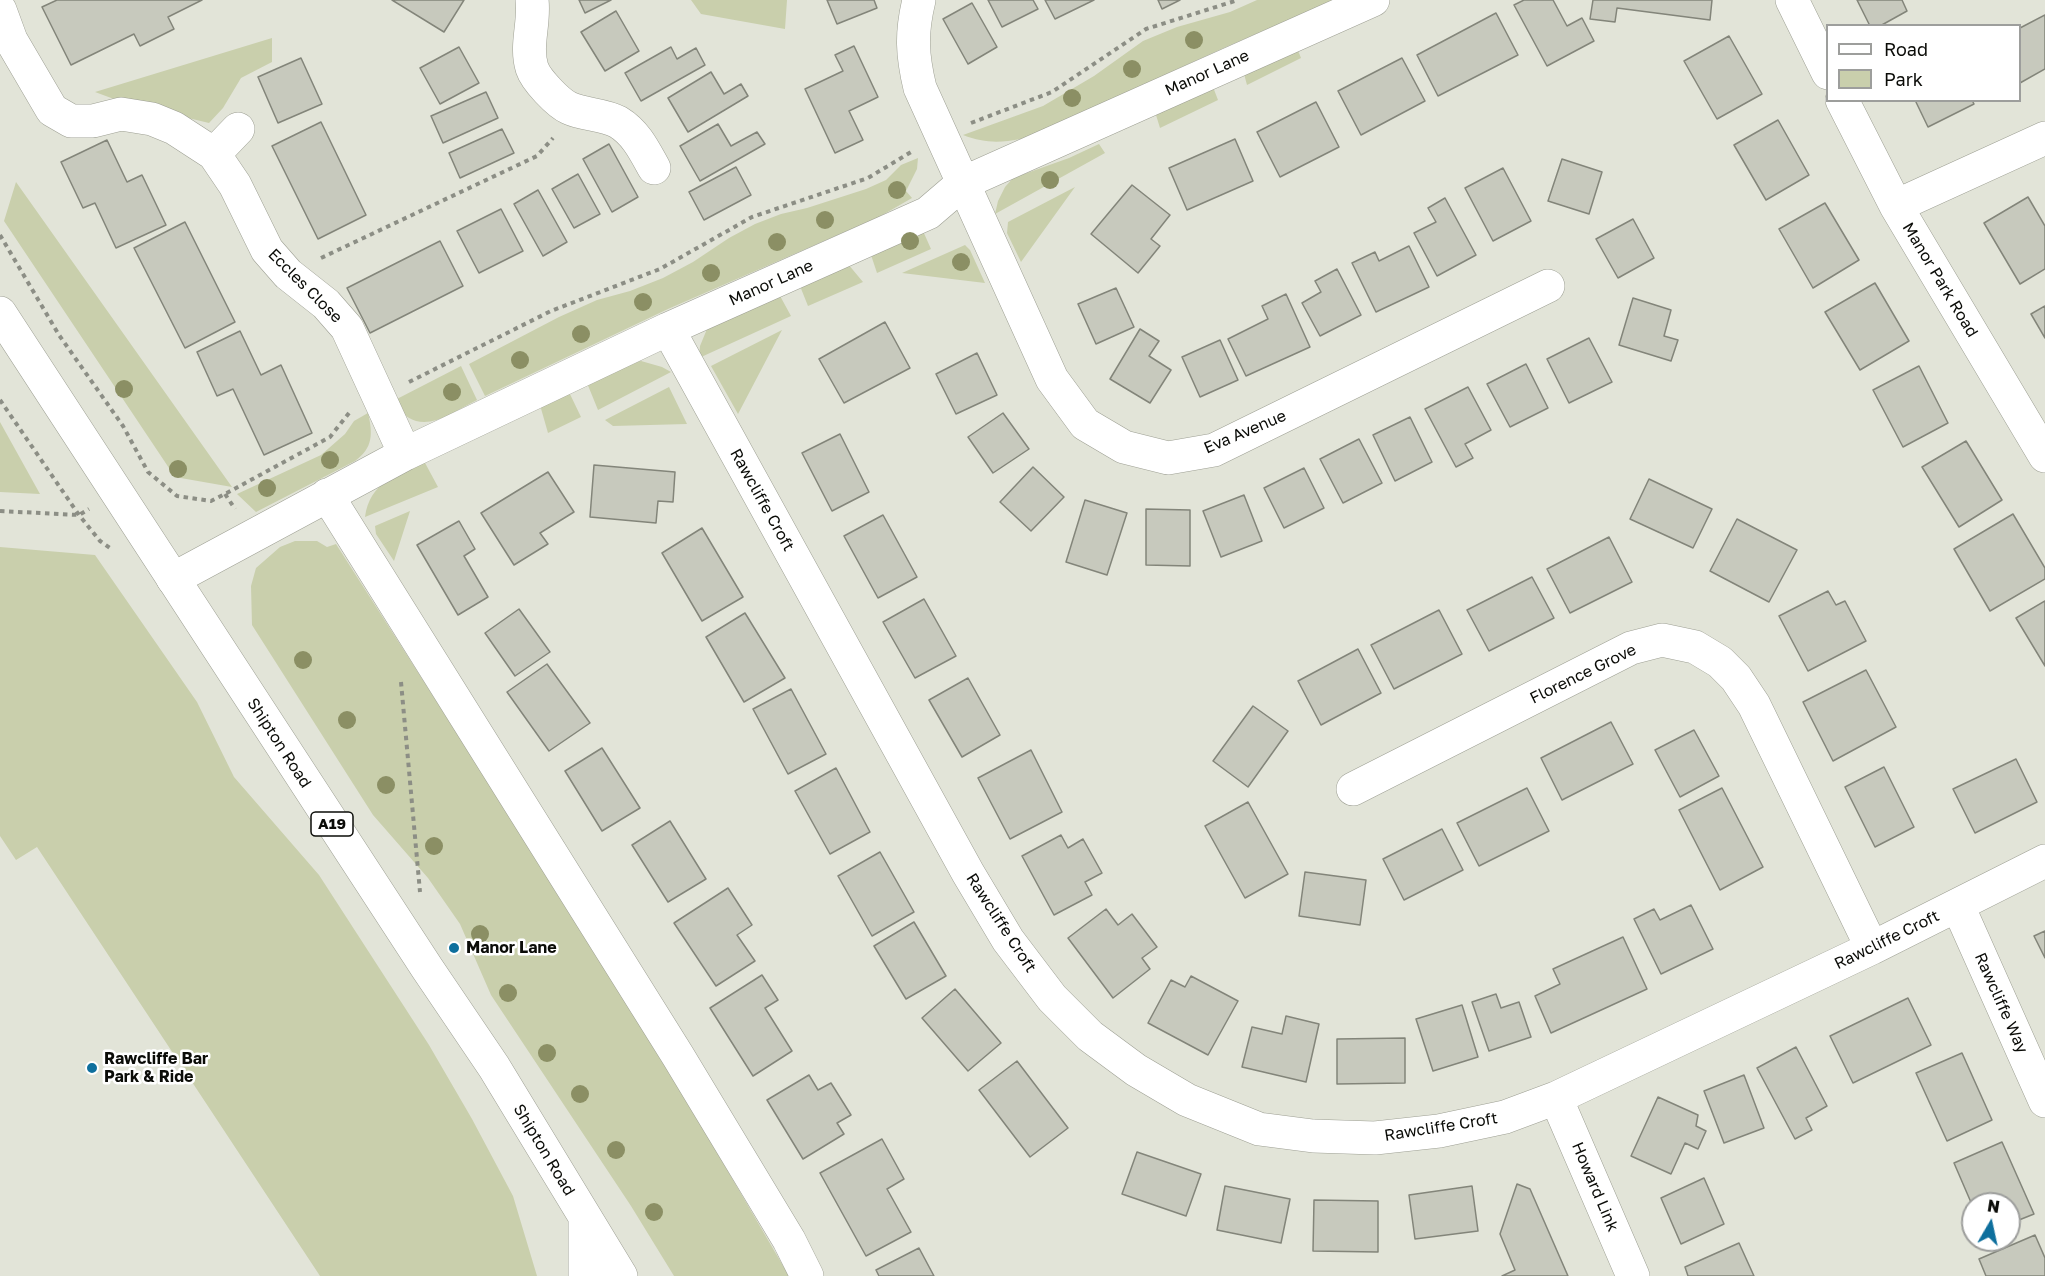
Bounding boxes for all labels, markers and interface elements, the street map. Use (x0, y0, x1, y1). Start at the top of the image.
legend (1826, 24, 2021, 102)
text: Road (1884, 38, 1928, 60)
street label: Manor Lane (1162, 46, 1252, 100)
text: Park (1884, 68, 1923, 90)
street label: Manor Park Road (1898, 219, 1982, 341)
street label: Eccles Close (264, 245, 346, 327)
street label: Manor Lane (726, 256, 816, 310)
street label: Eva Avenue (1201, 406, 1289, 458)
street label: Rawcliffe Croft (726, 445, 798, 555)
street label: Florence Grove (1527, 640, 1639, 708)
street label: Shipton Road (243, 694, 315, 792)
road number: A19 (311, 812, 353, 836)
street label: Rawcliffe Croft (962, 870, 1040, 976)
street label: Rawcliffe Croft (1831, 906, 1943, 974)
place label: Manor Lane (466, 938, 557, 958)
marker: Manor Lane (447, 941, 461, 955)
street label: Rawcliffe Way (1970, 950, 2032, 1056)
place label: Rawcliffe Bar Park & Ride (104, 1049, 208, 1087)
marker: Rawcliffe Bar Park & Ride (85, 1061, 99, 1075)
street label: Shipton Road (509, 1101, 579, 1199)
street label: Rawcliffe Croft (1383, 1109, 1499, 1145)
street label: Howard Link (1568, 1139, 1622, 1235)
north arrow (1961, 1192, 2021, 1252)
text: N (1986, 1195, 2001, 1217)

